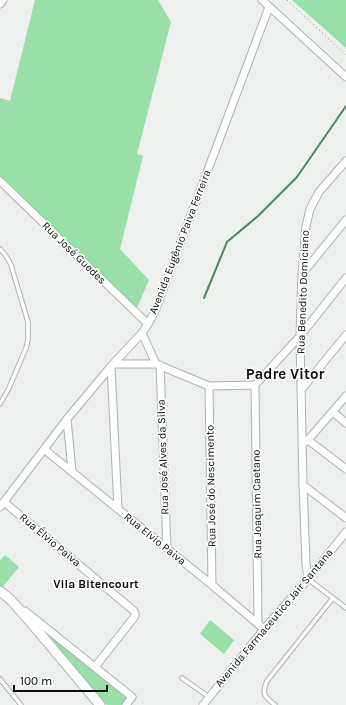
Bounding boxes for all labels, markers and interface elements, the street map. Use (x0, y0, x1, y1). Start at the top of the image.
street label: Avenida Eugênio Paiva Ferreira (146, 168, 214, 316)
street label: Rua José Guedes (39, 219, 109, 287)
street label: Rua Benedito Domiciano (294, 230, 312, 354)
district label: Padre Vitor (246, 365, 324, 383)
street label: Rua José Alves da Silva (154, 399, 172, 515)
street label: Rua José do Nescimento (203, 425, 219, 547)
street label: Rua Joaquim Caetano (250, 449, 264, 559)
street label: Rua Élvio Paiva (17, 509, 84, 569)
street label: Rua Elvio Paiva (121, 510, 189, 568)
street label: Avenida Farmaceutico Jair Santana (212, 546, 336, 690)
district label: Vila Bitencourt (53, 577, 139, 591)
scale bar (14, 667, 107, 693)
text: 100 m (20, 674, 52, 688)

